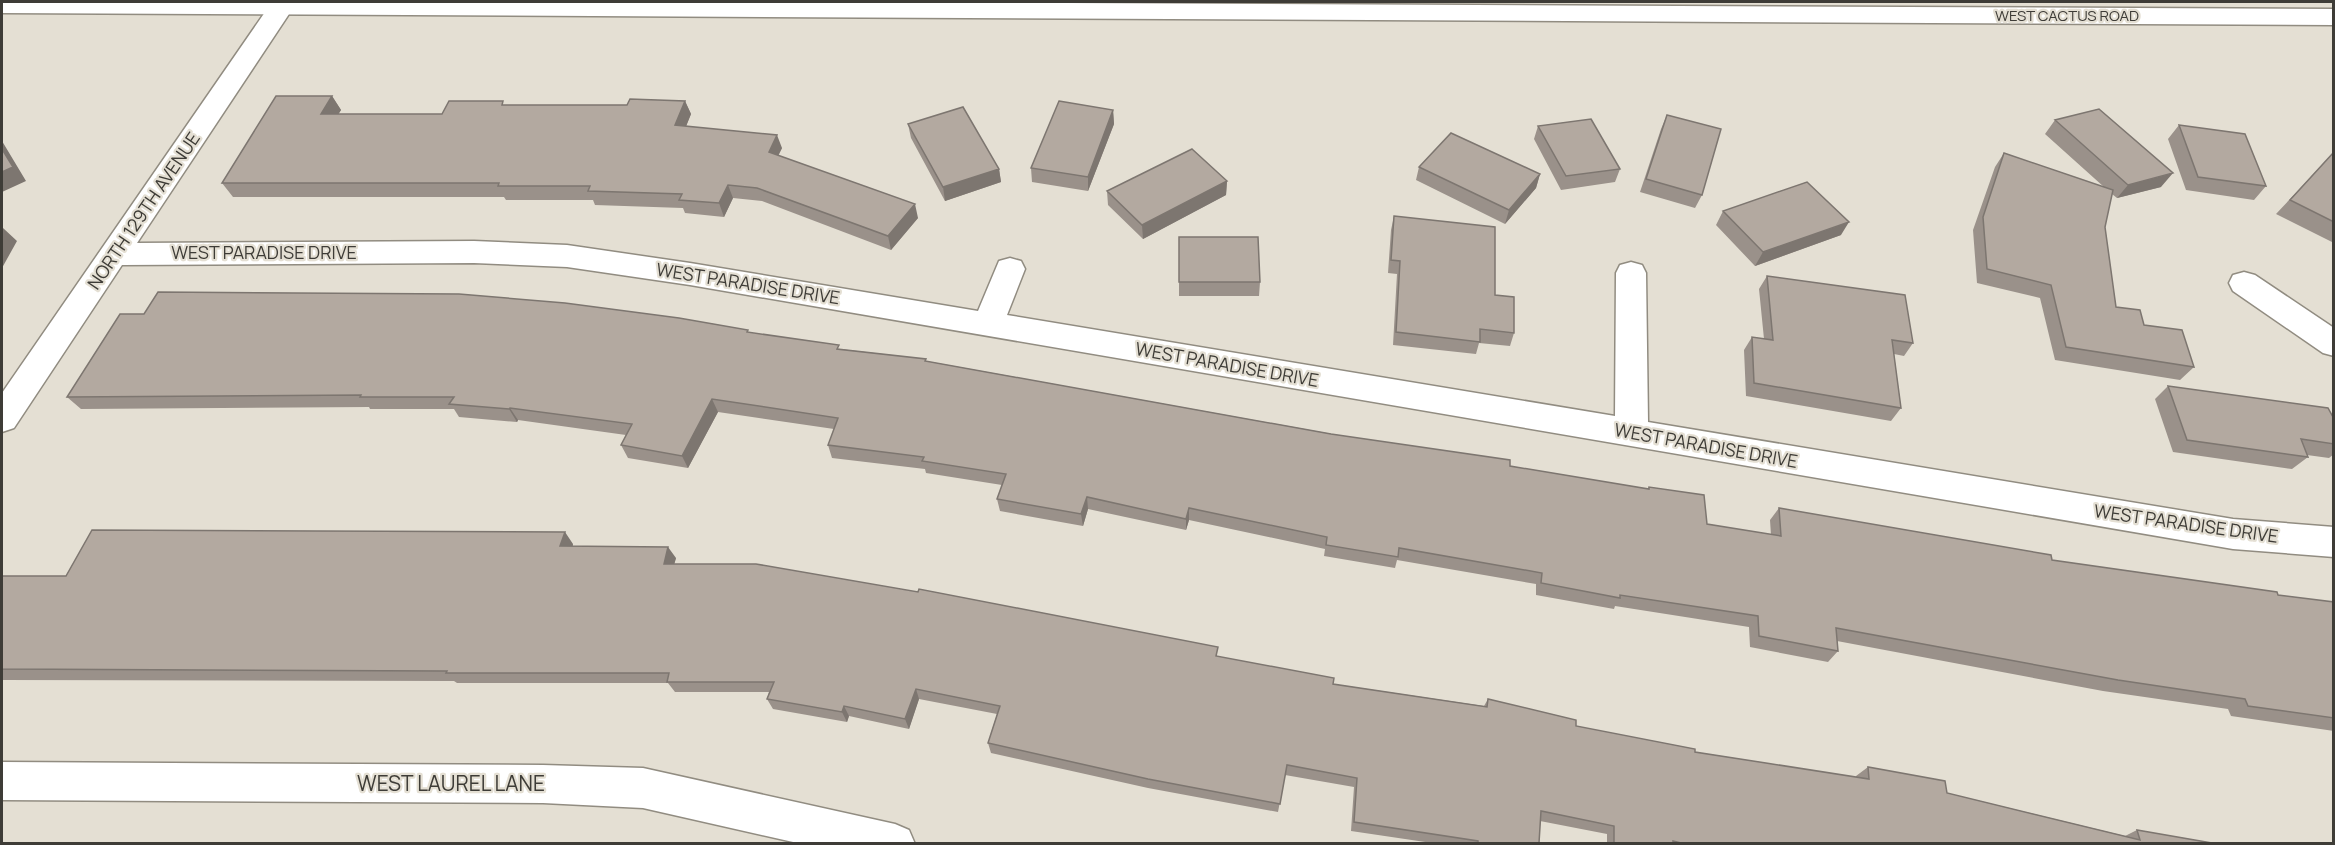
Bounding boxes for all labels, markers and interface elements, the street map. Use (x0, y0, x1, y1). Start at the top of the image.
street label: WEST CACTUS ROAD (1995, 5, 2139, 26)
street label: NORTH 129TH AVENUE (82, 127, 205, 294)
street label: WEST PARADISE DRIVE (171, 240, 357, 264)
street label: WEST PARADISE DRIVE (655, 257, 842, 309)
street label: WEST PARADISE DRIVE (1134, 336, 1321, 392)
street label: WEST PARADISE DRIVE (1613, 417, 1800, 473)
street label: WEST PARADISE DRIVE (2093, 498, 2280, 548)
street label: WEST LAUREL LANE (357, 769, 545, 797)

